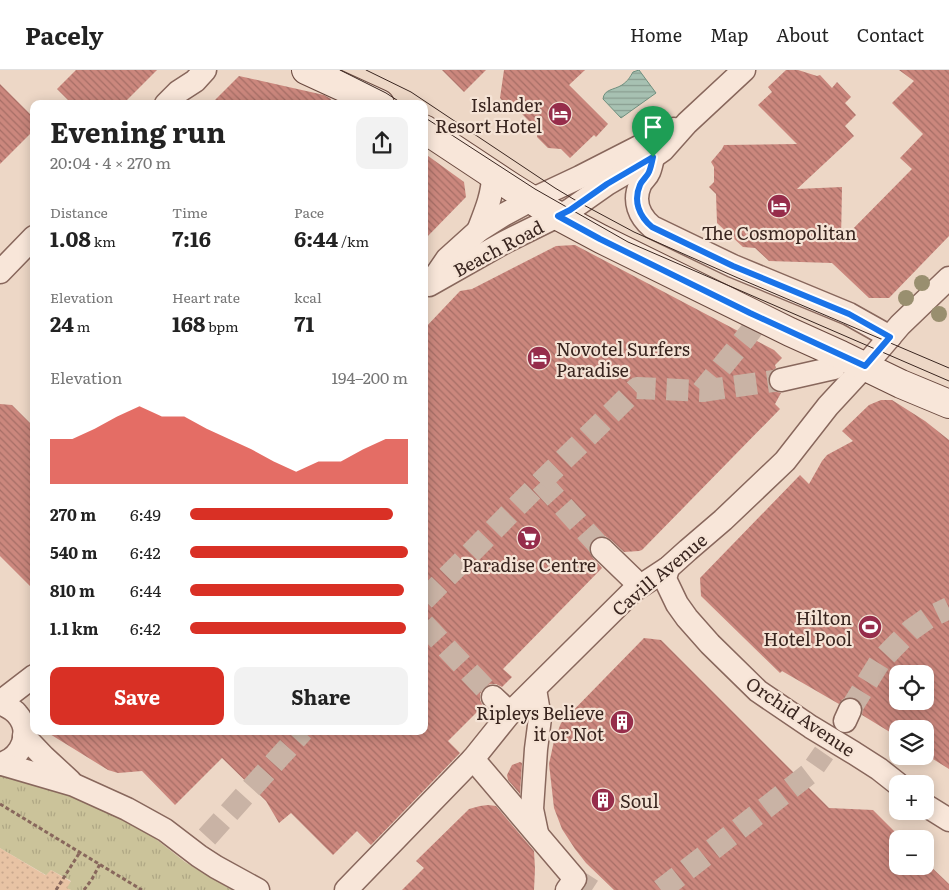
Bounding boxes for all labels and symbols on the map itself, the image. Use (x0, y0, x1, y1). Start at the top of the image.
place label: Islander Resort Hotel (435, 91, 542, 139)
hotel icon: Islander Resort Hotel (547, 101, 573, 127)
pin (632, 106, 674, 157)
hotel icon: The Cosmopolitan (766, 193, 792, 219)
street label: Beach Road (448, 213, 548, 283)
place label: The Cosmopolitan (701, 219, 857, 246)
place label: Novotel Surfers Paradise (556, 335, 690, 383)
hotel icon: Novotel Surfers Paradise (526, 345, 552, 371)
supermarket icon: Paradise Centre (516, 525, 542, 551)
street label: Cavill Avenue (606, 526, 712, 622)
place label: Paradise Centre (462, 551, 596, 578)
place label: Hilton Hotel Pool (763, 604, 852, 652)
sports icon: Hilton Hotel Pool (857, 614, 883, 640)
street label: Orchid Avenue (741, 669, 861, 763)
place label: Ripleys Believe it or Not (476, 699, 605, 747)
building icon: Ripleys Believe it or Not (609, 709, 635, 735)
building icon: Soul (590, 787, 616, 813)
place label: Soul (620, 787, 659, 814)

